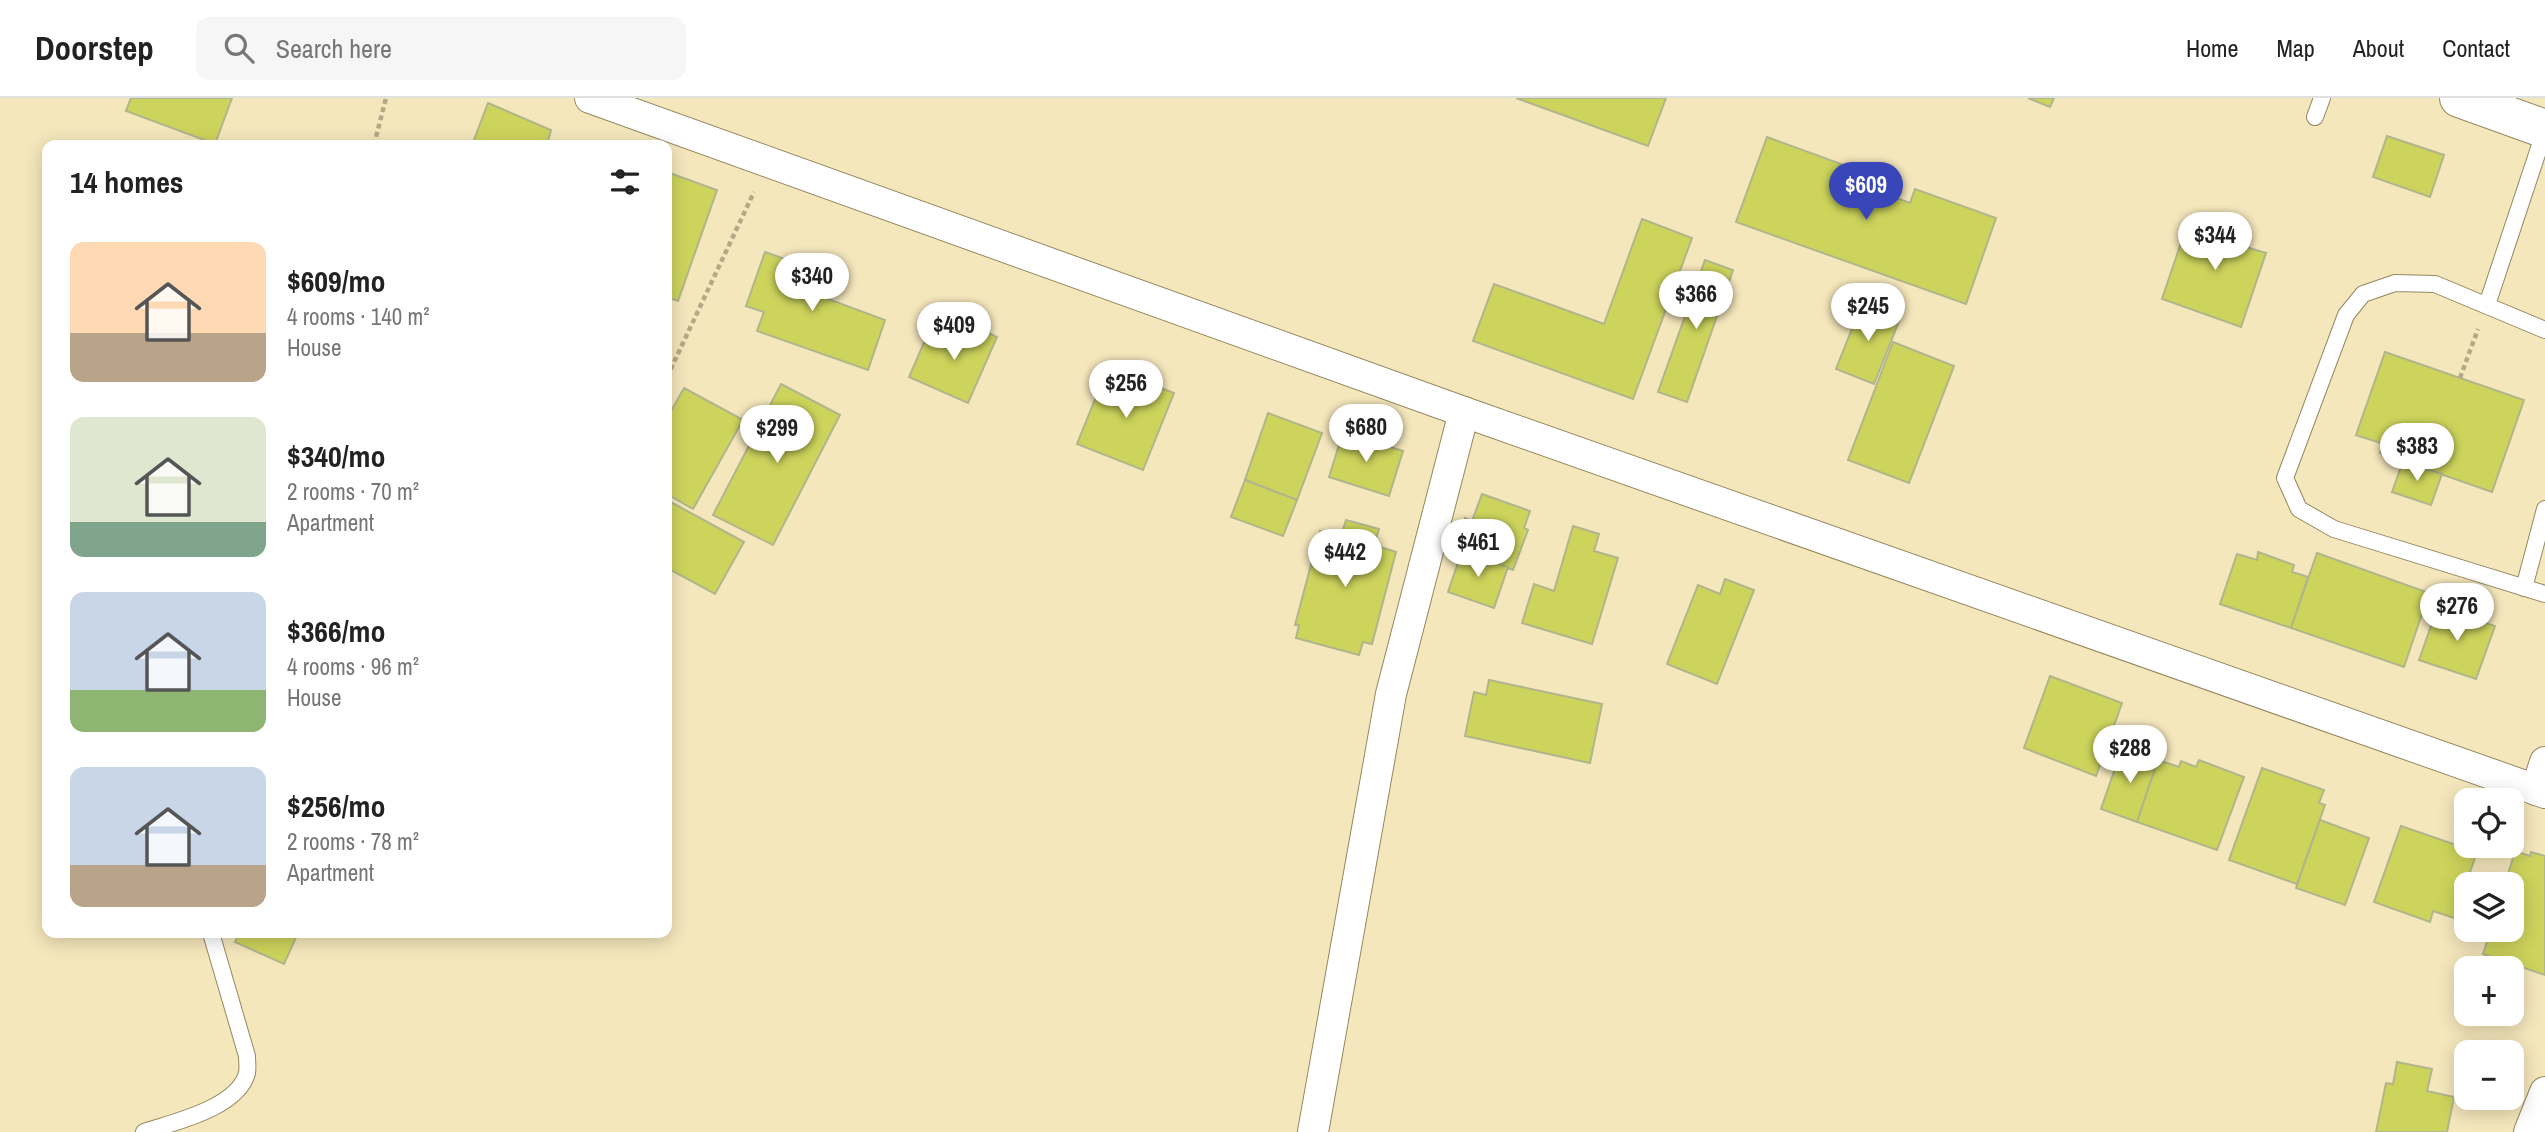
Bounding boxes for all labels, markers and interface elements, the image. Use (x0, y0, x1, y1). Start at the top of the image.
search box (196, 17, 686, 80)
text: Doorstep (35, 26, 154, 70)
icon: search (220, 29, 258, 67)
text: Search here (276, 31, 392, 66)
text: Home (2186, 32, 2238, 64)
text: Map (2276, 32, 2315, 64)
text: About (2353, 32, 2404, 64)
text: Contact (2442, 32, 2510, 64)
text: 14 homes (70, 162, 184, 202)
pin: $609 (1825, 162, 1907, 222)
icon: filters (606, 163, 644, 201)
text: $609 (1845, 169, 1887, 200)
pin: $344 (2174, 212, 2256, 272)
text: $344 (2194, 219, 2236, 250)
pin: $340 (771, 254, 853, 313)
text: $340 (791, 260, 833, 291)
text: $609/mo (287, 261, 385, 301)
icon: home (126, 270, 210, 354)
pin: $366 (1655, 272, 1737, 331)
text: $366 (1675, 278, 1717, 309)
pin: $245 (1827, 284, 1909, 343)
text: $245 (1847, 290, 1889, 321)
text: 4 rooms · 140 m² (287, 301, 430, 332)
pin: $409 (913, 302, 995, 362)
text: $409 (933, 309, 975, 340)
text: House (287, 332, 342, 363)
pin: $256 (1085, 360, 1167, 420)
text: $256 (1105, 367, 1147, 398)
pin: $680 (1325, 404, 1407, 464)
pin: $299 (736, 406, 818, 465)
text: $680 (1345, 411, 1387, 442)
text: $299 (756, 412, 798, 443)
pin: $383 (2376, 424, 2458, 483)
text: $383 (2396, 430, 2438, 461)
text: $340/mo (287, 436, 385, 476)
icon: home (126, 445, 210, 529)
text: 2 rooms · 70 m² (287, 476, 419, 507)
text: Apartment (287, 507, 374, 538)
pin: $461 (1437, 519, 1519, 579)
text: $461 (1457, 526, 1499, 557)
pin: $442 (1304, 530, 1386, 589)
text: $442 (1324, 536, 1366, 567)
pin: $276 (2416, 584, 2498, 643)
text: $276 (2436, 590, 2478, 621)
text: $366/mo (287, 611, 385, 651)
icon: home (126, 620, 210, 704)
text: 4 rooms · 96 m² (287, 651, 419, 682)
text: House (287, 682, 342, 713)
pin: $288 (2089, 726, 2171, 785)
text: $288 (2109, 732, 2151, 763)
text: $256/mo (287, 786, 385, 826)
map controls (2454, 788, 2524, 1110)
button: locate (2454, 788, 2524, 858)
icon: home (126, 795, 210, 879)
text: 2 rooms · 78 m² (287, 826, 419, 857)
text: Apartment (287, 857, 374, 888)
button: layers (2454, 872, 2524, 942)
button: + (2454, 956, 2524, 1026)
button: − (2454, 1040, 2524, 1110)

